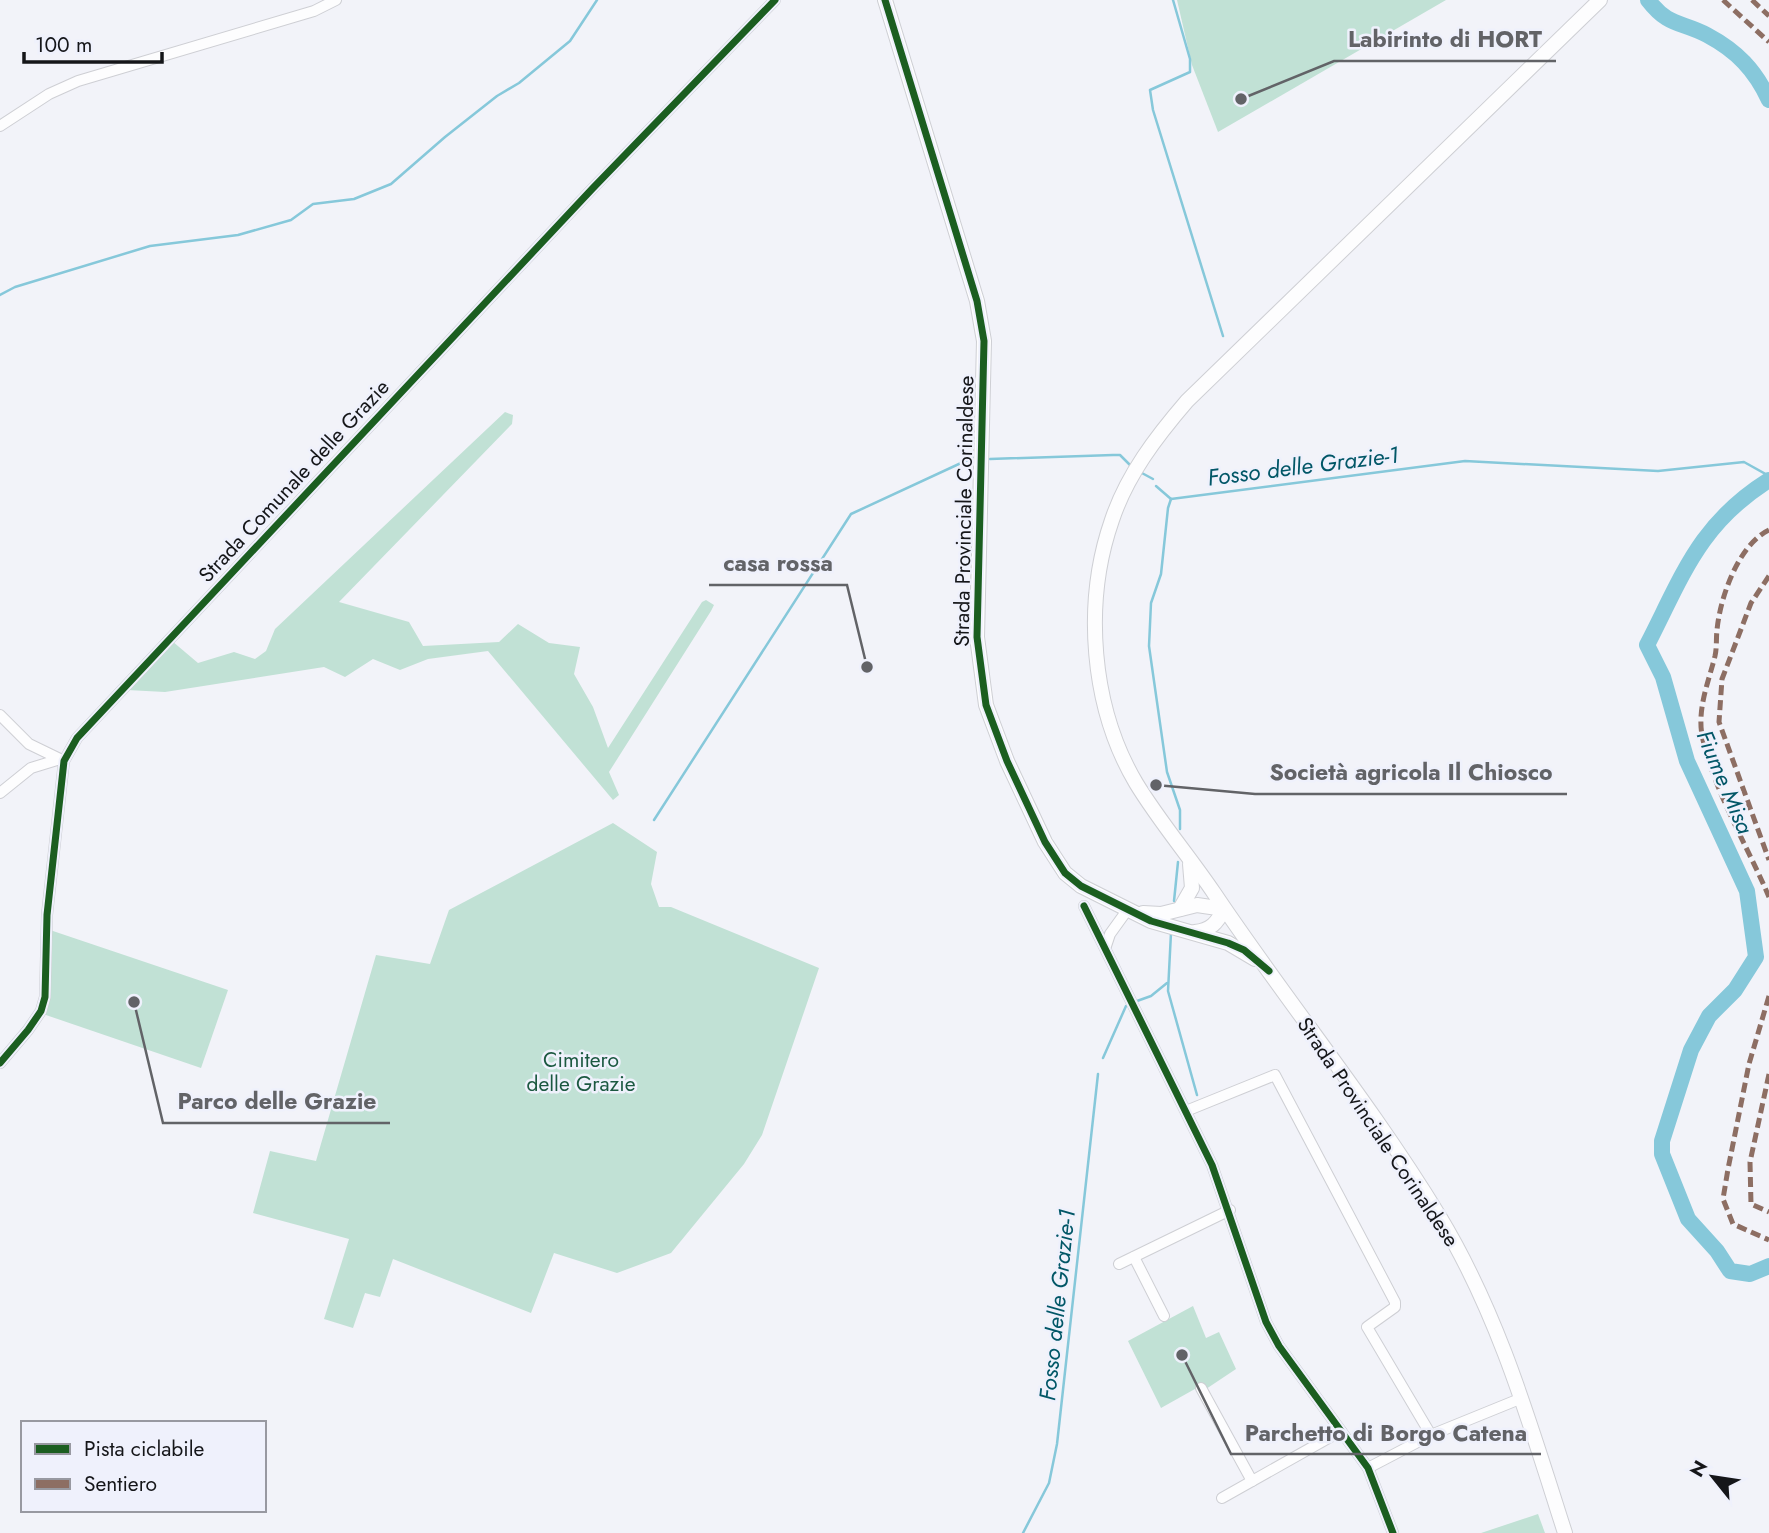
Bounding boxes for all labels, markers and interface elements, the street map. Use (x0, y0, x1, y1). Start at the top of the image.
callout: Labirinto di HORT (1334, 17, 1556, 61)
scale bar (24, 21, 163, 65)
text: Labirinto di HORT (1348, 22, 1542, 56)
text: 100 m (35, 30, 92, 60)
street label: Strada Comunale delle Grazie (192, 373, 396, 589)
street label: Strada Provinciale Corinaldese (947, 375, 981, 647)
water label: Fosso delle Grazie-1 (1205, 437, 1401, 495)
callout: casa rossa (709, 541, 847, 585)
text: casa rossa (723, 546, 833, 580)
water label: Fiume Misa (1688, 725, 1762, 840)
callout: Società agricola Il Chiosco (1255, 750, 1567, 794)
text: Società agricola Il Chiosco (1269, 755, 1553, 789)
street label: Strada Provinciale Corinaldese (1290, 1011, 1466, 1253)
park label: Cimitero delle Grazie (526, 1045, 636, 1099)
callout: Parco delle Grazie (163, 1079, 390, 1123)
text: Parco delle Grazie (178, 1084, 376, 1118)
water label: Fosso delle Grazie-1 (1030, 1207, 1084, 1403)
callout: Parchetto di Borgo Catena (1231, 1410, 1541, 1454)
text: Parchetto di Borgo Catena (1245, 1416, 1527, 1450)
legend (21, 1421, 266, 1512)
text: Pista ciclabile (84, 1434, 205, 1464)
north arrow (1678, 1442, 1748, 1512)
text: N (1683, 1455, 1714, 1482)
text: Sentiero (84, 1469, 157, 1499)

